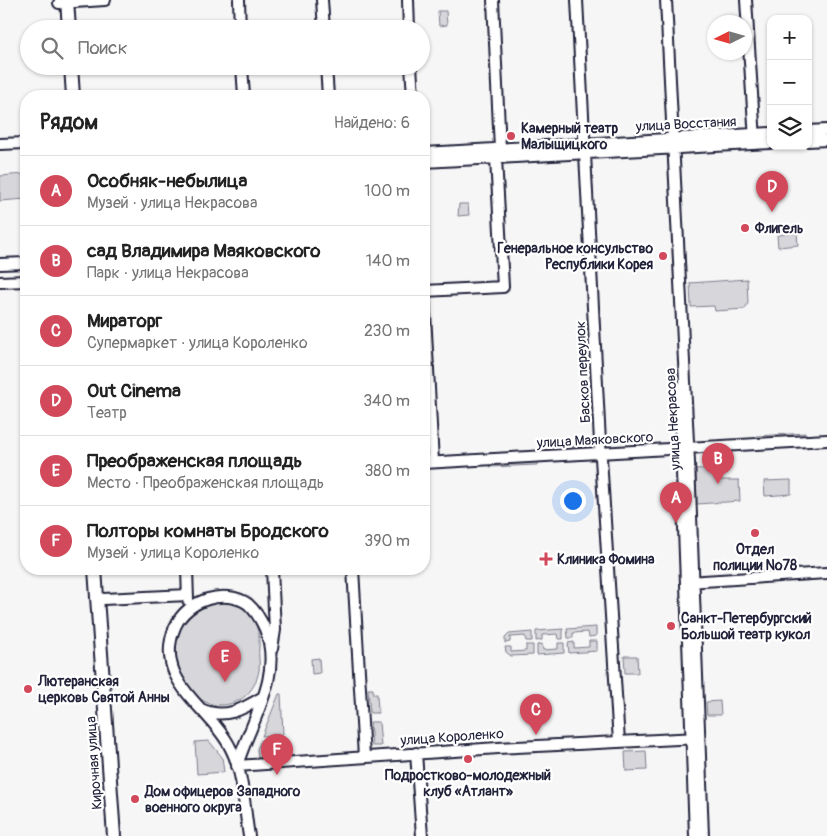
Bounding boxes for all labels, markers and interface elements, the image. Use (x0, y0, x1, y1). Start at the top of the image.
north arrow (707, 15, 752, 60)
map controls (767, 15, 812, 150)
button: + (767, 15, 812, 60)
search box (20, 20, 430, 75)
icon: search (38, 34, 66, 62)
text: Поиск (78, 36, 128, 60)
button: − (767, 60, 812, 105)
button: layers (767, 105, 812, 150)
text: Рядом (40, 109, 98, 136)
text: Найдено: 6 (334, 113, 410, 133)
street label: улица Восстания (634, 113, 737, 135)
place label: Камерный театр Малыщицкого (521, 120, 618, 153)
marker: Камерный театр Малыщицкого (505, 130, 517, 142)
text: Особняк-небылица (87, 169, 247, 193)
pin: D (756, 171, 788, 212)
text: A (51, 181, 61, 201)
text: 100 m (364, 181, 410, 201)
text: Музей · улица Некрасова (87, 193, 257, 213)
place label: Флигель (754, 220, 803, 237)
marker: Флигель (739, 222, 751, 234)
text: сад Владимира Маяковского (87, 239, 321, 263)
place label: Генеральное консульство Республики Корея (497, 240, 653, 273)
marker: Генеральное консульство Республики Корея (657, 250, 669, 262)
text: B (51, 251, 61, 271)
text: 140 m (366, 251, 410, 271)
text: Парк · улица Некрасова (87, 263, 249, 283)
text: Мираторг (87, 309, 162, 333)
street label: Басков переулок (572, 320, 594, 424)
text: C (51, 321, 61, 341)
text: 230 m (364, 321, 410, 341)
text: Супермаркет · улица Короленко (87, 333, 307, 353)
street label: улица Некрасова (662, 368, 684, 471)
text: Out Cinema (87, 379, 181, 403)
text: D (51, 391, 61, 411)
text: 340 m (363, 391, 410, 411)
text: Театр (87, 403, 127, 423)
street label: улица Маяковского (535, 428, 654, 452)
pin: B (702, 443, 734, 484)
text: Преображенская площадь (87, 449, 302, 473)
text: E (52, 461, 60, 481)
text: 380 m (364, 461, 410, 481)
text: Место · Преображенская площадь (87, 473, 324, 493)
pin: A (660, 482, 692, 523)
your location (560, 488, 586, 514)
text: Полторы комнаты Бродского (87, 519, 329, 543)
marker: Отдел полиции №78 (749, 527, 761, 539)
text: F (51, 531, 61, 551)
text: 390 m (364, 531, 410, 551)
place label: Отдел полиции №78 (713, 541, 797, 574)
text: Музей · улица Короленко (87, 543, 259, 563)
place label: Клиника Фомина (557, 551, 655, 568)
marker: Клиника Фомина (539, 552, 553, 566)
place label: Санкт-Петербургский Большой театр кукол (681, 610, 812, 643)
marker: Санкт-Петербургский Большой театр кукол (665, 620, 677, 632)
pin: E (209, 641, 241, 682)
place label: Лютеранская церковь Святой Анны (37, 673, 170, 706)
marker: Лютеранская церковь Святой Анны (22, 683, 34, 695)
pin: C (520, 694, 552, 735)
street label: Кирочная улица (82, 716, 106, 810)
street label: улица Короленко (399, 725, 505, 749)
pin: F (261, 734, 293, 775)
marker: Подростково-молодежный клуб «Атлант» (462, 753, 474, 765)
place label: Подростково-молодежный клуб «Атлант» (385, 767, 551, 800)
place label: Дом офицеров Западного военного округа (144, 783, 301, 816)
marker: Дом офицеров Западного военного округа (129, 793, 141, 805)

